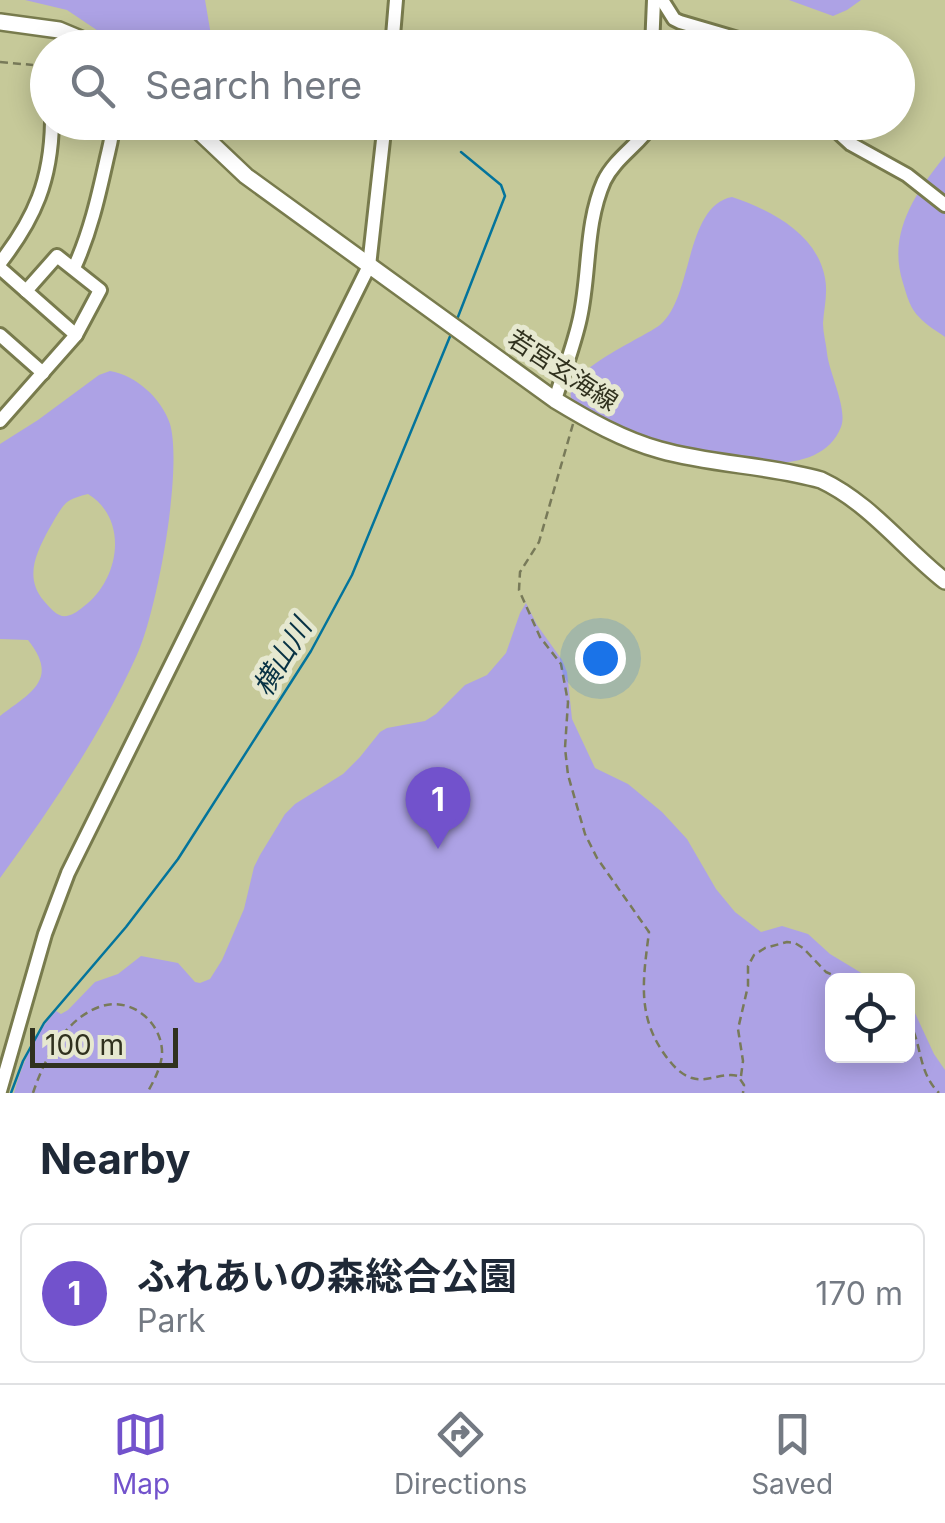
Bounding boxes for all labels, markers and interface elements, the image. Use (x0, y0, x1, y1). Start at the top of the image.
search box (30, 30, 915, 140)
icon: search (65, 58, 120, 113)
text: Search here (145, 62, 362, 108)
street label: 若宮玄海線 (502, 323, 624, 417)
water label: 横山川 (246, 610, 320, 702)
your location (575, 633, 626, 684)
pin: 1 (406, 766, 470, 849)
map controls (825, 973, 915, 1063)
button: locate (825, 973, 915, 1063)
scale bar (30, 1023, 178, 1068)
text: 100 m (45, 1028, 124, 1062)
text: Nearby (40, 1133, 191, 1184)
text: ふれあいの森総合公園 (137, 1253, 517, 1299)
text: 1 (68, 1274, 81, 1313)
text: 170 m (815, 1274, 903, 1313)
text: Park (137, 1301, 206, 1340)
tab: Map (112, 1407, 170, 1501)
tab: Directions (394, 1407, 527, 1501)
tab: Saved (751, 1407, 833, 1501)

